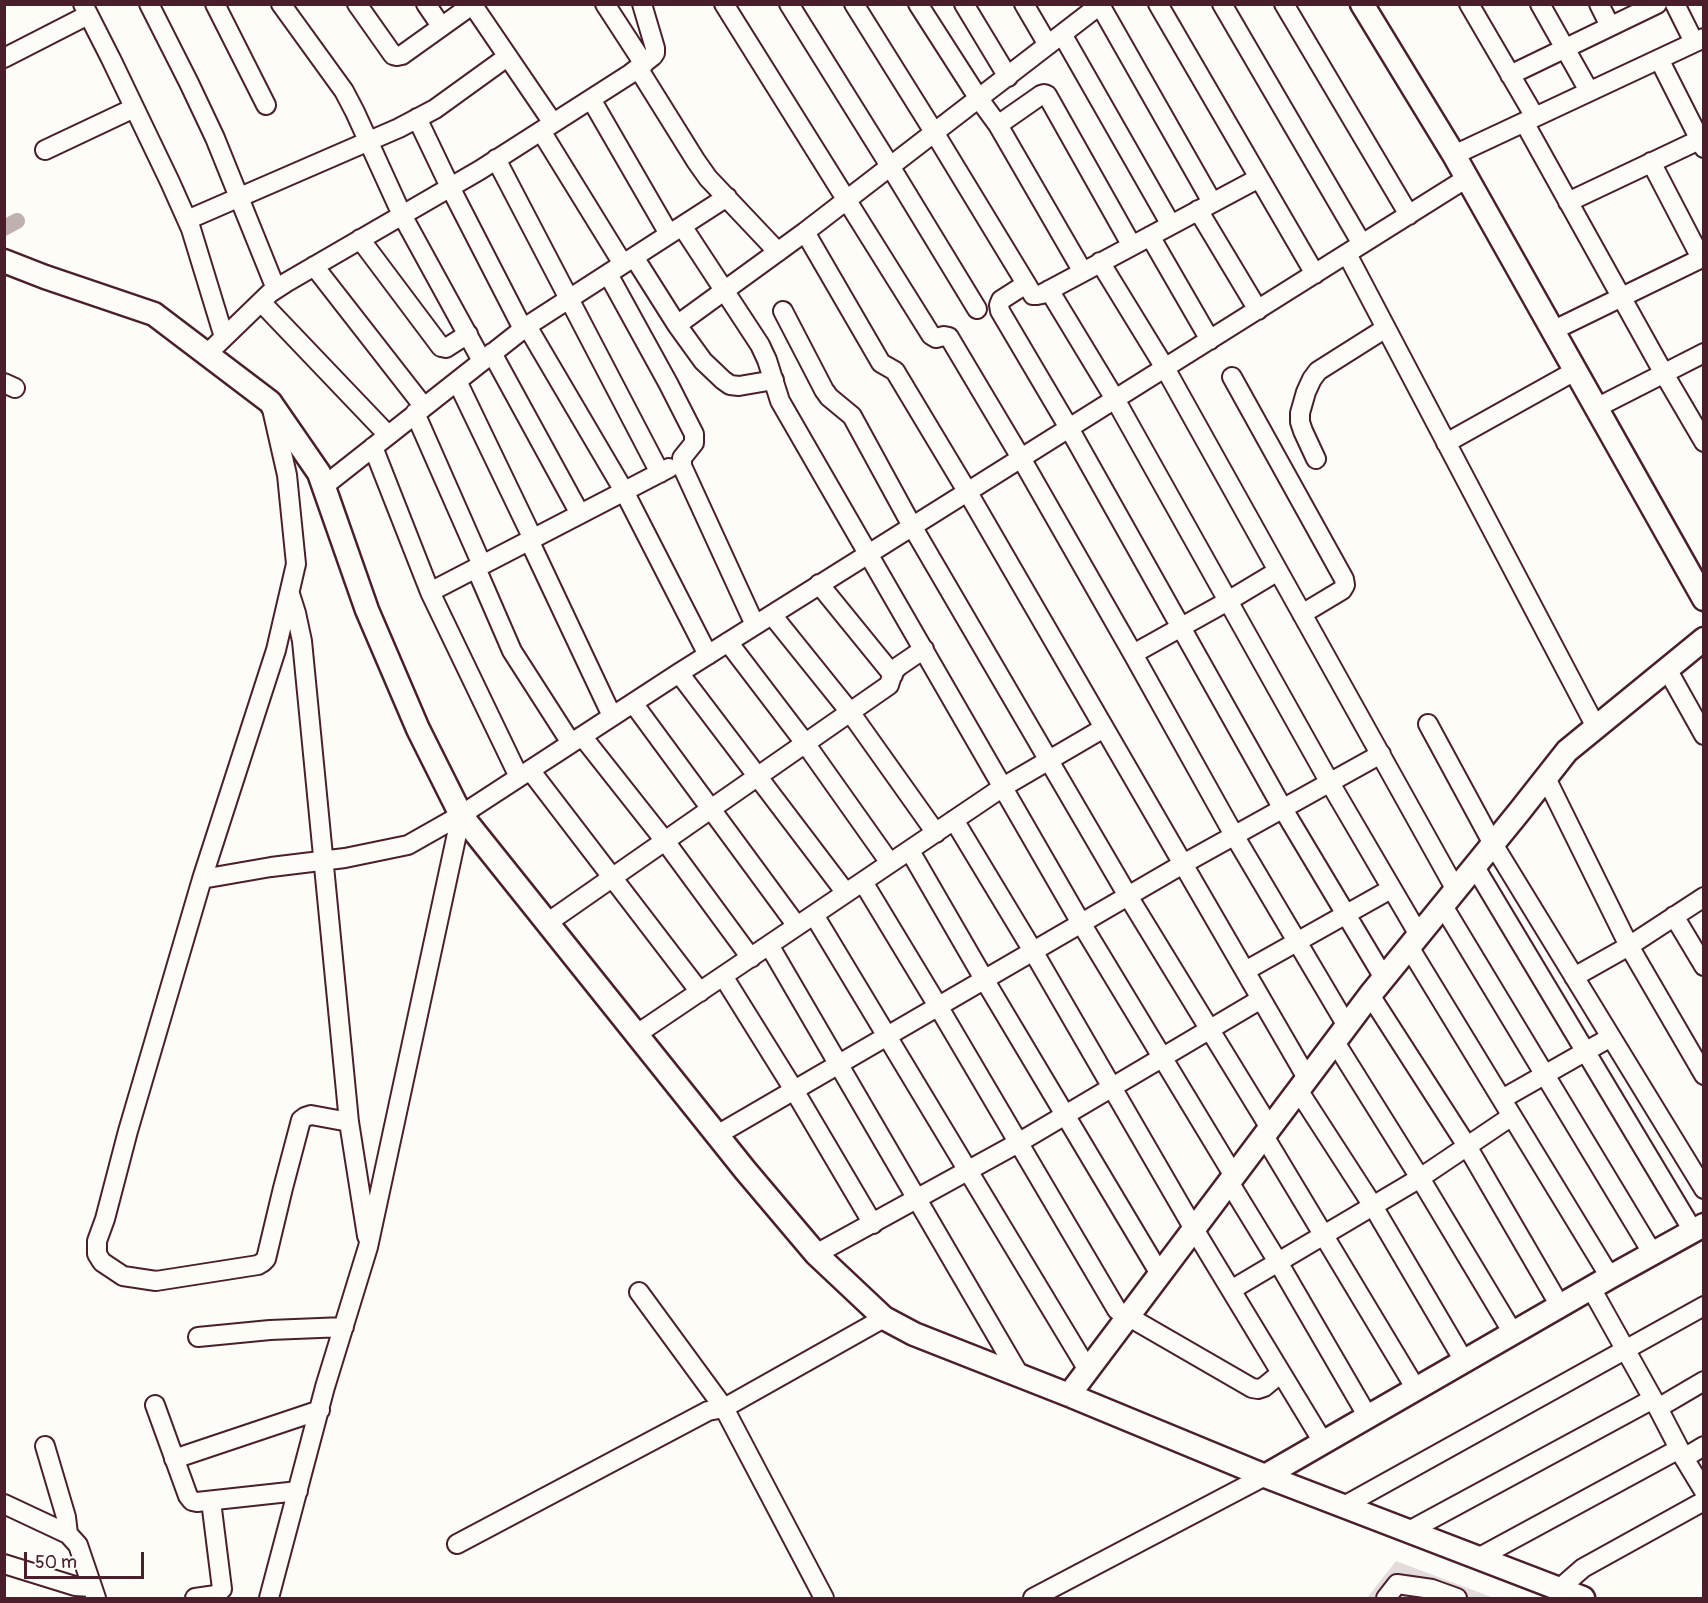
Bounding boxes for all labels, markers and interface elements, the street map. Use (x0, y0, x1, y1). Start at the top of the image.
scale bar (27, 1540, 147, 1578)
text: 50 m (35, 1551, 77, 1574)

